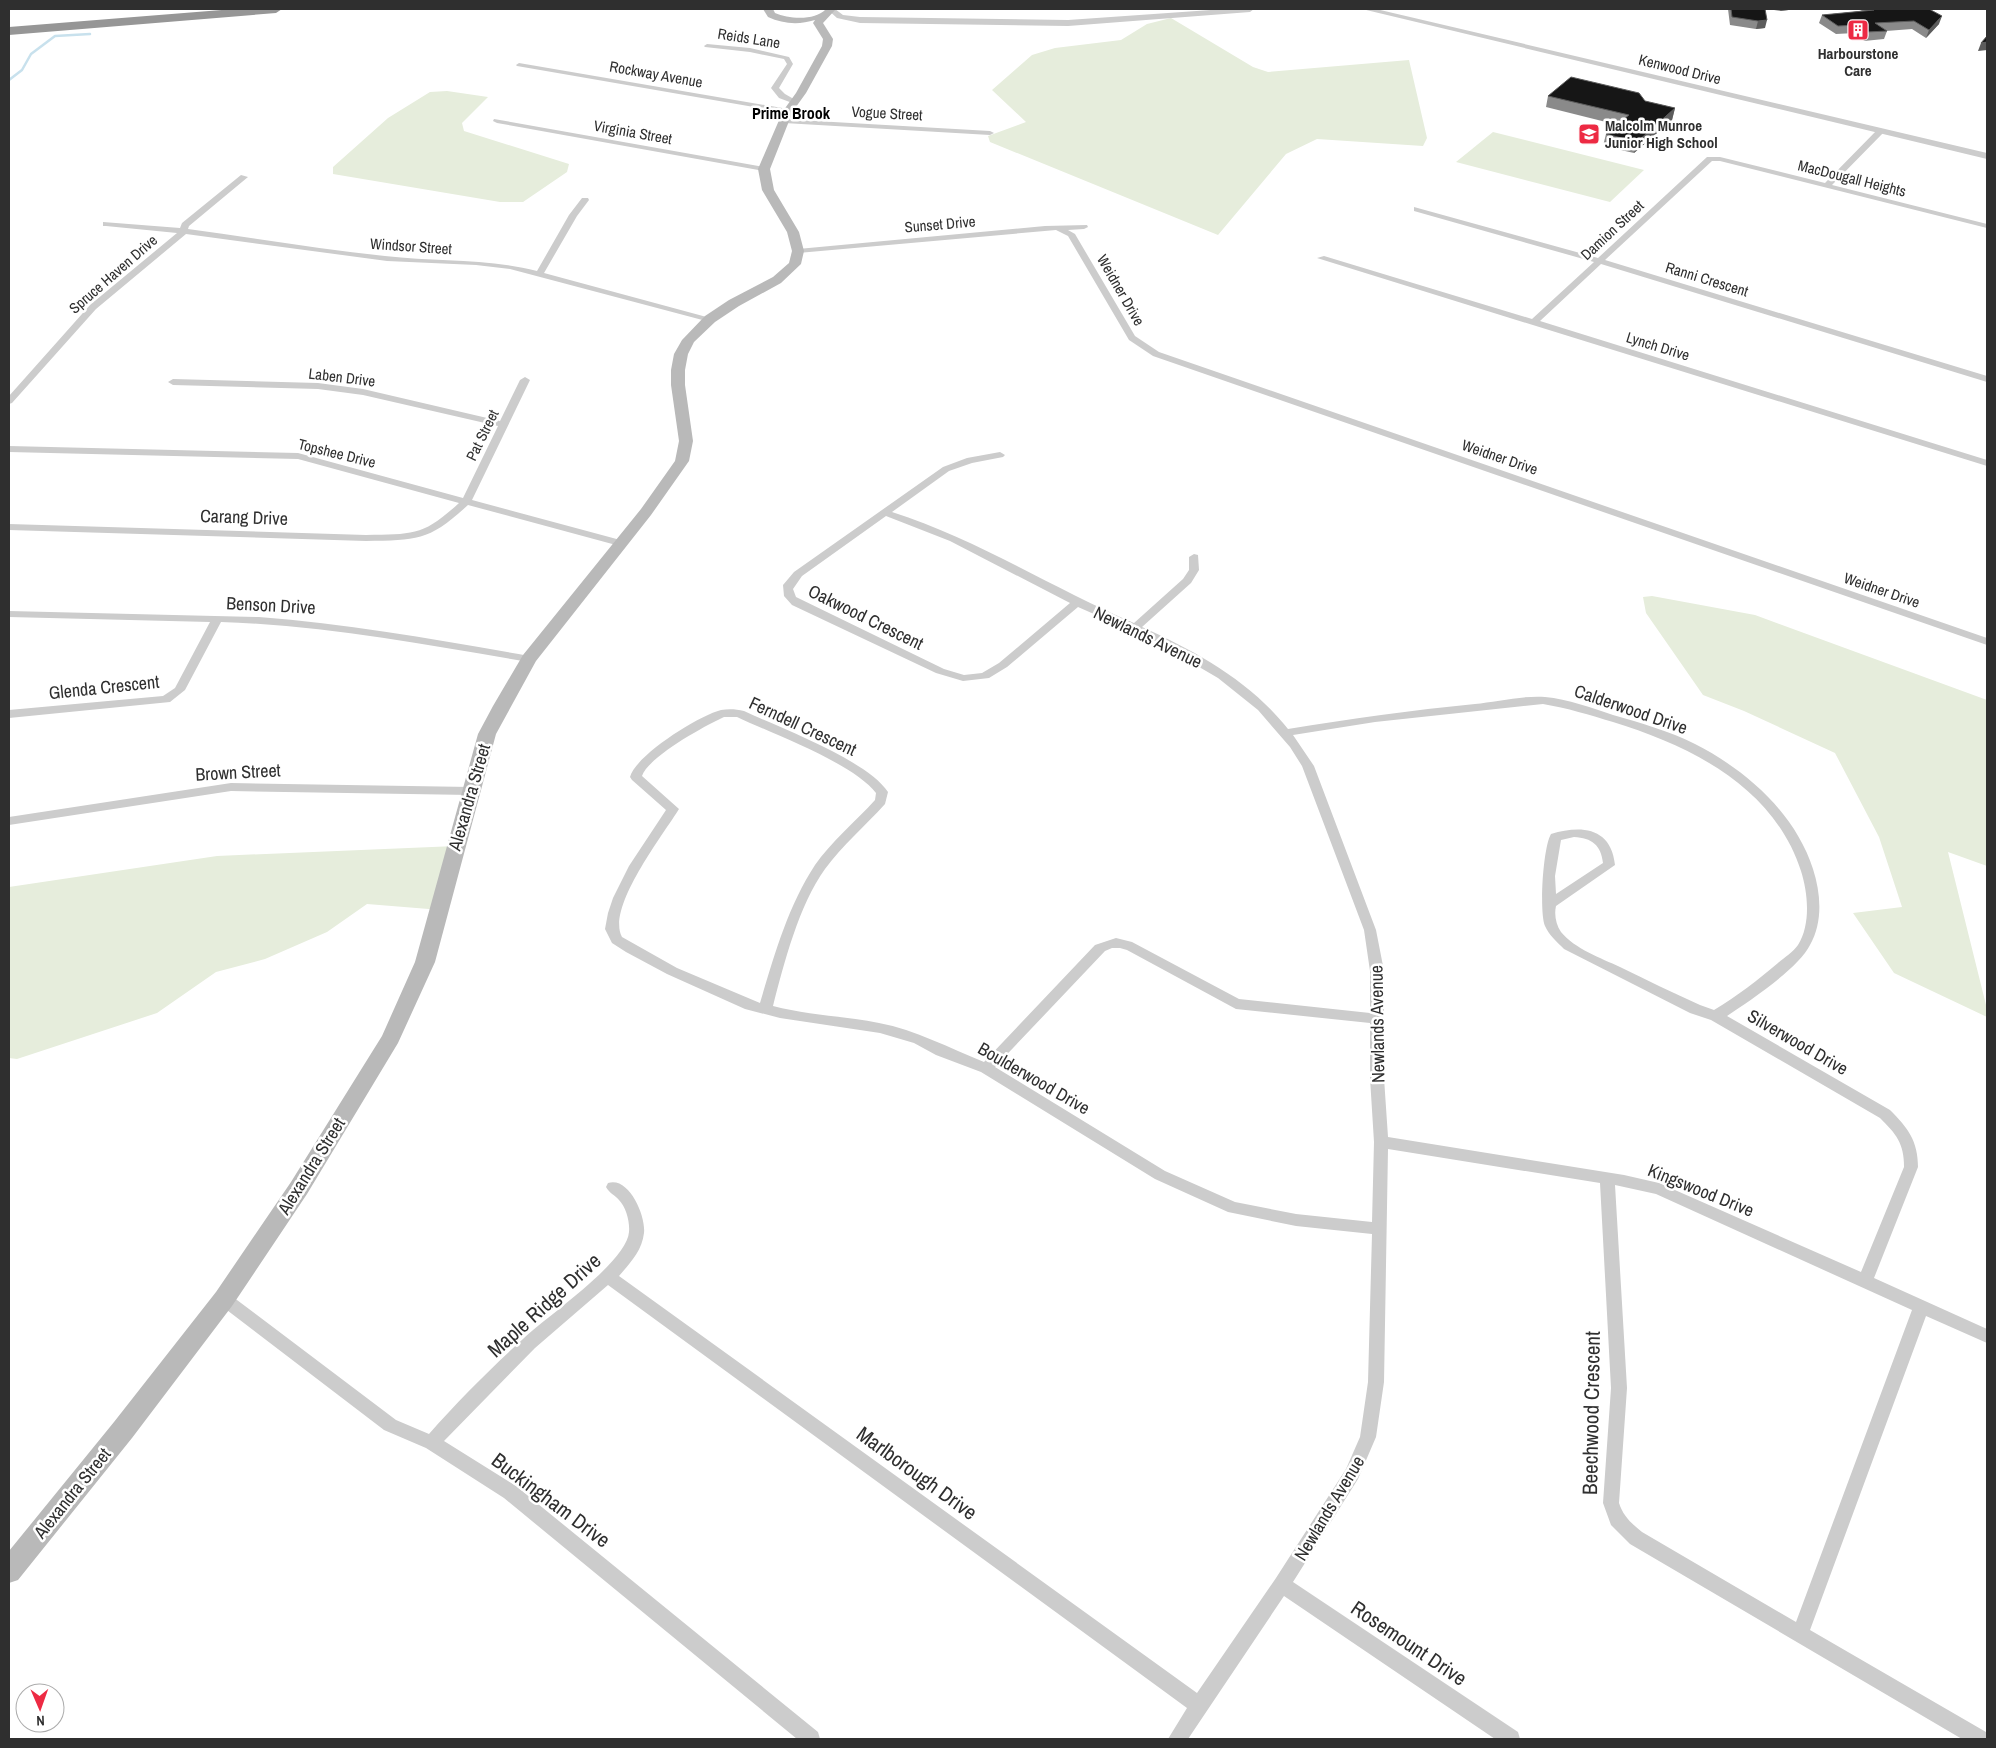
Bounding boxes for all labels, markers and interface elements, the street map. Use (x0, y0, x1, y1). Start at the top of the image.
building icon: Harbourstone Care (1846, 18, 1870, 42)
street label: Reids Lane (716, 23, 782, 53)
place label: Harbourstone Care (1818, 43, 1898, 81)
street label: Kenwood Drive (1637, 49, 1723, 89)
street label: Rockway Avenue (608, 55, 704, 93)
street label: Vogue Street (851, 101, 924, 125)
district label: Prime Brook (752, 102, 831, 124)
street label: Virginia Street (592, 115, 674, 149)
place label: Malcolm Munroe Junior High School (1605, 115, 1718, 153)
school or university icon: Malcolm Munroe Junior High School (1577, 122, 1601, 146)
street label: MacDougall Heights (1796, 154, 1908, 202)
street label: Damion Street (1576, 195, 1649, 265)
street label: Sunset Drive (904, 210, 976, 238)
street label: Spruce Haven Drive (64, 230, 162, 318)
street label: Windsor Street (369, 233, 453, 259)
street label: Weidner Drive (1092, 251, 1150, 330)
street label: Ranni Crescent (1663, 256, 1751, 302)
street label: Lynch Drive (1624, 326, 1692, 366)
street label: Laben Drive (307, 362, 377, 392)
street label: Pat Street (461, 405, 504, 464)
street label: Topshee Drive (296, 433, 378, 473)
street label: Weidner Drive (1459, 434, 1541, 480)
street label: Carang Drive (200, 503, 288, 531)
street label: Weidner Drive (1841, 567, 1923, 613)
street label: Oakwood Crescent (804, 578, 928, 656)
street label: Benson Drive (226, 590, 316, 620)
street label: Newlands Avenue (1090, 600, 1206, 674)
street label: Glenda Crescent (48, 669, 160, 705)
street label: Calderwood Drive (1571, 678, 1691, 740)
street label: Ferndell Crescent (745, 690, 861, 762)
street label: Alexandra Street (442, 741, 496, 854)
street label: Brown Street (195, 757, 281, 787)
street label: Newlands Avenue (1363, 965, 1391, 1083)
street label: Silverwood Drive (1743, 1003, 1853, 1081)
street label: Boulderwood Drive (973, 1036, 1095, 1120)
street label: Alexandra Street (271, 1113, 351, 1220)
street label: Kingswood Drive (1644, 1157, 1758, 1223)
street label: Maple Ridge Drive (481, 1246, 607, 1364)
street label: Beechwood Crescent (1575, 1331, 1607, 1495)
street label: Marlborough Drive (851, 1419, 983, 1527)
street label: Alexandra Street (27, 1442, 116, 1544)
street label: Buckingham Drive (486, 1446, 616, 1554)
street label: Newlands Avenue (1288, 1451, 1370, 1565)
street label: Rosemount Drive (1345, 1594, 1473, 1692)
north arrow (15, 1683, 65, 1733)
text: N (36, 1712, 45, 1730)

